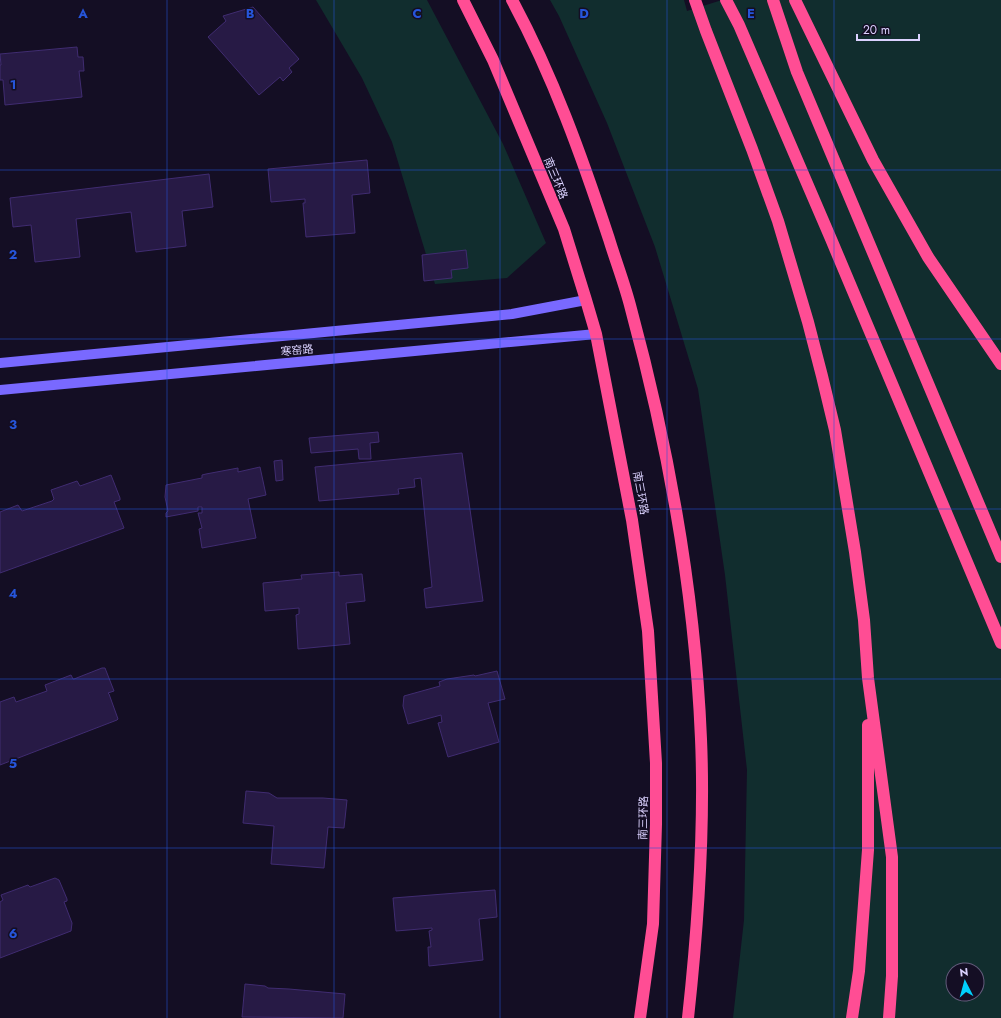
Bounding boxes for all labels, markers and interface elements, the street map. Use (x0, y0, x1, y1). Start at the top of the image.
text: A (77, 4, 88, 23)
text: B (246, 4, 255, 23)
text: C (412, 4, 422, 23)
text: D (579, 4, 589, 23)
text: E (747, 4, 755, 23)
scale bar (857, 16, 919, 42)
text: 20 m (863, 21, 890, 39)
text: 1 (10, 75, 16, 94)
street label: 南三环路 (540, 155, 572, 201)
text: 2 (9, 245, 17, 264)
street label: 寒窑路 (280, 341, 314, 359)
text: 3 (9, 415, 17, 434)
street label: 南三环路 (629, 470, 653, 516)
text: 4 (8, 584, 18, 603)
text: 5 (9, 754, 17, 773)
street label: 南三环路 (635, 796, 651, 840)
text: 6 (9, 924, 18, 943)
north arrow (945, 962, 985, 1002)
text: N (959, 964, 969, 980)

